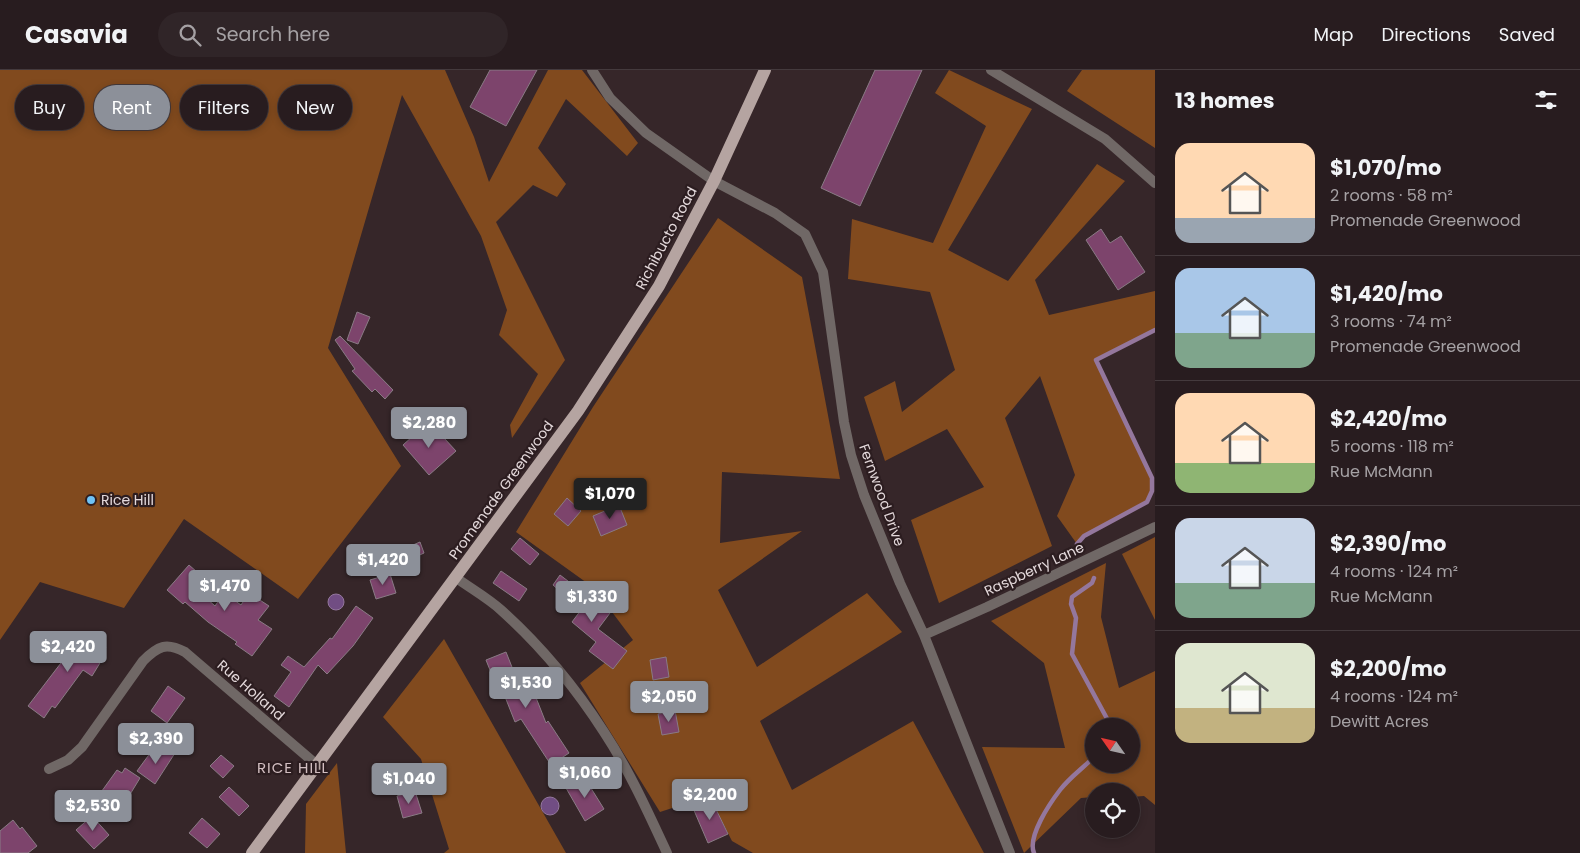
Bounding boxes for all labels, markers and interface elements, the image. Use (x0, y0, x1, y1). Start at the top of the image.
search box (158, 12, 508, 57)
text: Casavia (25, 18, 128, 51)
icon: search (176, 21, 204, 49)
text: Search here (216, 21, 330, 48)
text: Map (1314, 22, 1353, 47)
text: Directions (1381, 22, 1471, 47)
text: Saved (1499, 22, 1555, 47)
chip: Buy (15, 85, 84, 130)
chip: Rent (94, 85, 170, 130)
chip: Filters (180, 85, 268, 130)
chip: New (278, 85, 352, 130)
text: 13 homes (1175, 86, 1274, 115)
icon: filters (1532, 86, 1560, 114)
text: $1,070/mo (1330, 153, 1442, 182)
icon: home (1215, 163, 1275, 223)
street label: Richibucto Road (630, 183, 702, 293)
text: 2 rooms · 58 m² (1330, 184, 1453, 207)
text: Promenade Greenwood (1330, 209, 1521, 232)
text: $1,420/mo (1330, 279, 1443, 308)
icon: home (1215, 288, 1275, 348)
text: 3 rooms · 74 m² (1330, 310, 1452, 333)
text: Promenade Greenwood (1330, 335, 1521, 358)
text: $2,420/mo (1330, 404, 1447, 433)
pin: $2,280 (388, 406, 470, 449)
text: $2,280 (402, 411, 456, 434)
icon: home (1215, 413, 1275, 473)
street label: Promenade Greenwood (444, 417, 558, 563)
text: 5 rooms · 118 m² (1330, 435, 1454, 458)
street label: Fernwood Drive (854, 441, 910, 549)
text: Rue McMann (1330, 460, 1433, 483)
pin: $1,070 (569, 478, 651, 520)
text: $1,070 (585, 482, 635, 505)
place label: Rice Hill (101, 490, 154, 510)
marker: Rice Hill (85, 494, 97, 506)
text: $2,390/mo (1330, 529, 1446, 558)
street label: Raspberry Lane (981, 537, 1088, 601)
icon: home (1215, 538, 1275, 598)
pin: $1,420 (342, 544, 424, 586)
text: $1,420 (357, 548, 409, 571)
text: 4 rooms · 124 m² (1330, 560, 1458, 583)
pin: $1,470 (184, 570, 266, 612)
text: $1,470 (200, 574, 250, 597)
pin: $1,330 (551, 580, 633, 623)
text: $1,330 (567, 585, 617, 608)
text: Rue McMann (1330, 585, 1433, 608)
pin: $2,420 (27, 630, 109, 673)
text: $2,420 (41, 635, 95, 658)
text: $2,200/mo (1330, 654, 1446, 683)
street label: Rue Holland (213, 655, 289, 725)
icon: home (1215, 663, 1275, 723)
pin: $1,530 (485, 666, 567, 709)
text: $1,530 (500, 671, 552, 694)
pin: $2,050 (628, 680, 710, 723)
text: $2,050 (641, 685, 697, 708)
text: 4 rooms · 124 m² (1330, 685, 1458, 708)
text: Dewitt Acres (1330, 710, 1429, 733)
north arrow (1085, 718, 1140, 772)
map controls (1085, 718, 1140, 838)
pin: $2,390 (115, 722, 197, 765)
text: $2,390 (129, 727, 183, 750)
pin: $1,060 (544, 756, 626, 799)
district label: RICE HILL (257, 757, 329, 778)
text: $1,060 (559, 761, 611, 784)
pin: $1,040 (368, 762, 450, 805)
text: $1,040 (383, 767, 435, 790)
pin: $2,200 (669, 778, 751, 821)
text: $2,200 (683, 783, 737, 806)
button: locate (1085, 783, 1140, 838)
pin: $2,530 (52, 790, 134, 832)
text: $2,530 (66, 794, 120, 817)

